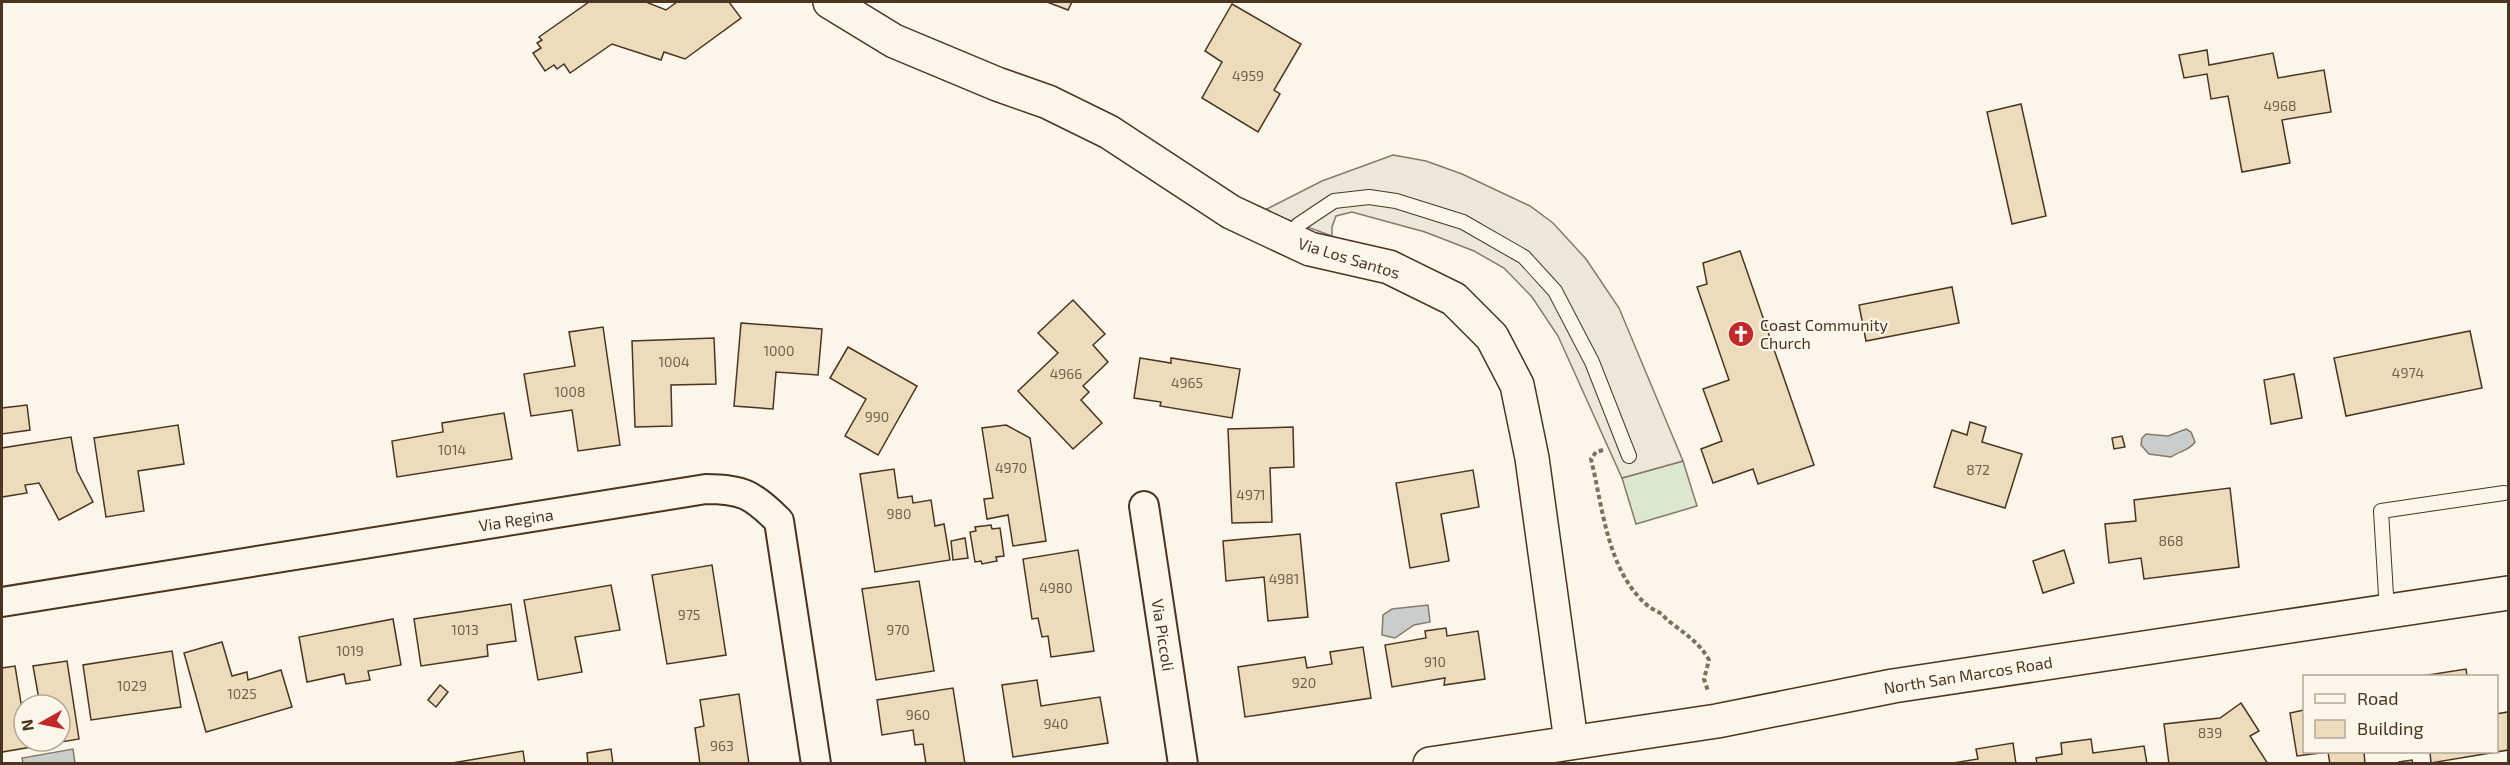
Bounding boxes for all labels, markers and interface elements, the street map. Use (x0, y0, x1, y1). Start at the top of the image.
house number: 4959 (1232, 67, 1264, 84)
house number: 4968 (2263, 97, 2297, 114)
street label: Via Los Santos (1296, 233, 1402, 282)
place label: Coast Community Church (1760, 315, 1889, 352)
church icon: Coast Community Church (1726, 319, 1756, 349)
house number: 1000 (764, 342, 794, 359)
house number: 1004 (658, 353, 690, 370)
house number: 4974 (2392, 364, 2424, 381)
house number: 4966 (1050, 365, 1082, 382)
house number: 4965 (1171, 374, 1203, 391)
house number: 1008 (555, 383, 585, 400)
house number: 990 (865, 408, 889, 425)
house number: 1014 (438, 441, 466, 458)
house number: 4970 (995, 459, 1027, 476)
house number: 872 (1966, 461, 1990, 478)
house number: 4971 (1236, 486, 1266, 503)
street label: Via Regina (477, 504, 555, 535)
house number: 980 (887, 505, 911, 522)
house number: 868 (2158, 532, 2184, 549)
house number: 4981 (1269, 570, 1299, 587)
house number: 4980 (1039, 579, 1073, 596)
street label: Via Piccoli (1148, 598, 1179, 672)
house number: 975 (678, 606, 700, 623)
house number: 1013 (451, 621, 479, 638)
house number: 970 (886, 621, 910, 638)
house number: 1019 (336, 642, 364, 659)
street label: North San Marcos Road (1882, 652, 2054, 697)
house number: 910 (1424, 653, 1446, 670)
house number: 920 (1292, 674, 1316, 691)
legend (2303, 675, 2498, 753)
house number: 1029 (117, 677, 147, 694)
house number: 1025 (227, 685, 257, 702)
text: Road (2357, 687, 2398, 709)
north arrow (12, 693, 72, 753)
house number: 960 (906, 706, 930, 723)
house number: 940 (1043, 715, 1069, 732)
text: Building (2357, 717, 2424, 739)
text: N (16, 718, 37, 733)
house number: 839 (2198, 724, 2222, 741)
house number: 963 (710, 737, 734, 754)

